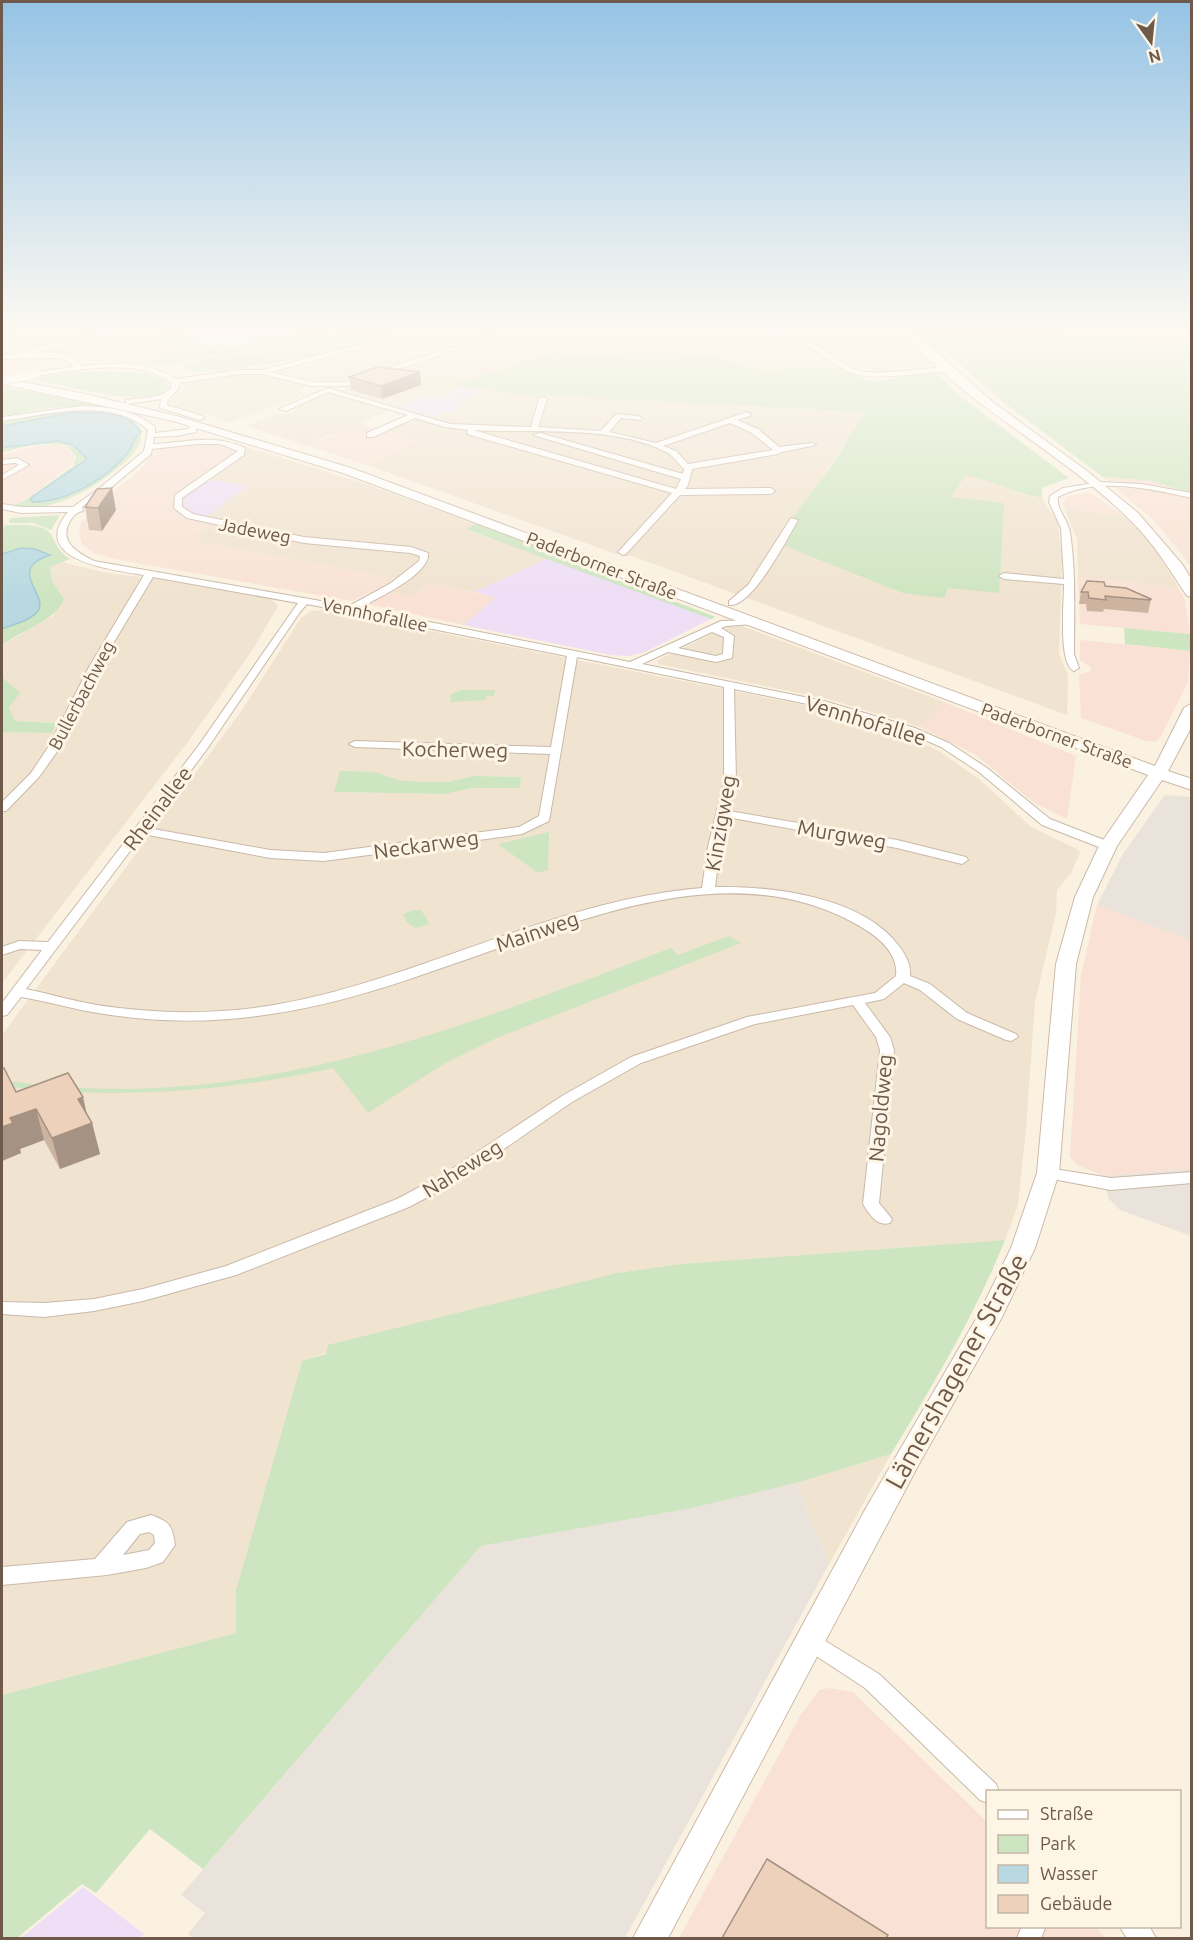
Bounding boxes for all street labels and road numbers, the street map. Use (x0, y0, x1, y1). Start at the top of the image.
street label: Jadeweg (217, 513, 293, 547)
street label: Paderborner Straße (524, 527, 680, 603)
street label: Vennhofallee (320, 593, 430, 635)
street label: Bullerbachweg (44, 637, 118, 753)
street label: Vennhofallee (803, 690, 929, 750)
street label: Paderborner Straße (979, 698, 1135, 772)
street label: Kocherweg (402, 736, 508, 762)
street label: Rheinallee (118, 761, 196, 855)
street label: Kinzigweg (700, 773, 740, 873)
street label: Murgweg (796, 814, 888, 854)
street label: Neckarweg (372, 825, 480, 863)
street label: Mainweg (492, 906, 582, 956)
street label: Nagoldweg (863, 1053, 897, 1163)
street label: Naheweg (418, 1134, 506, 1202)
street label: Lämershagener Straße (879, 1248, 1033, 1494)

